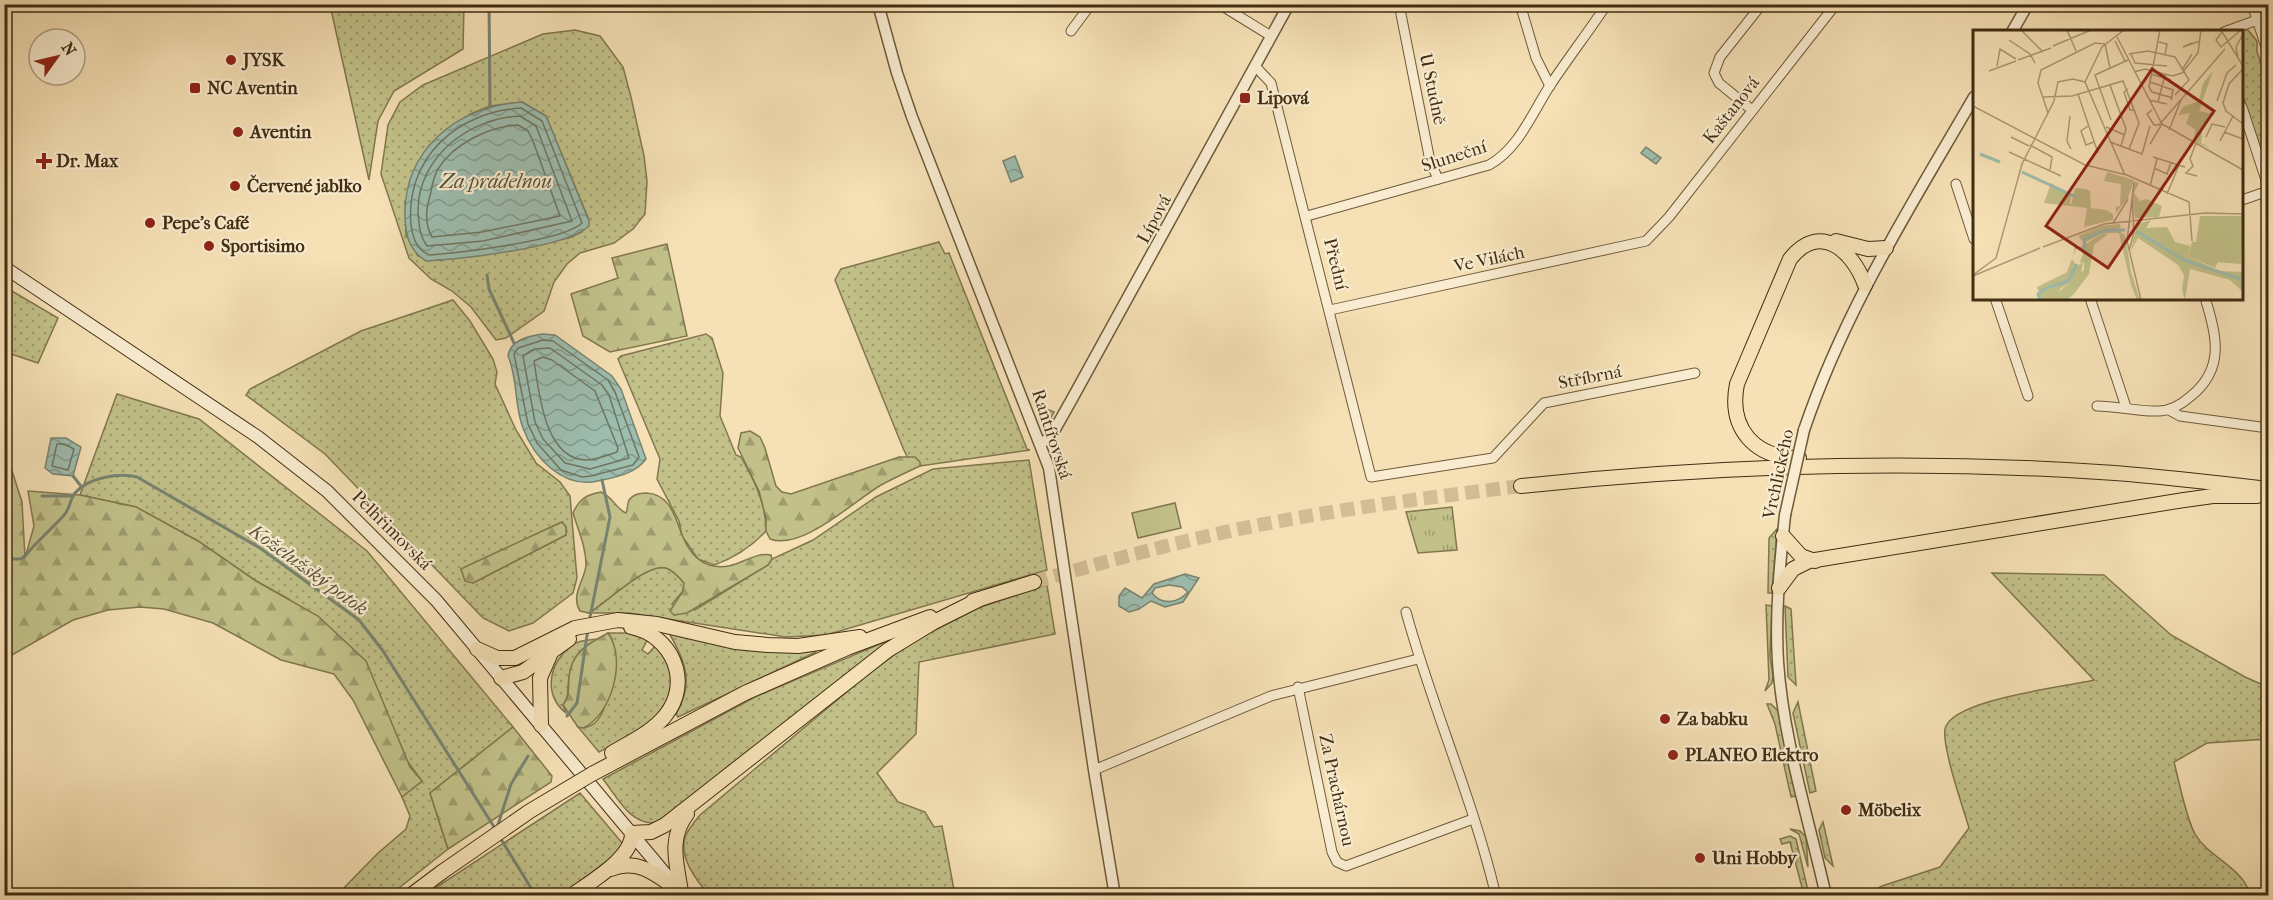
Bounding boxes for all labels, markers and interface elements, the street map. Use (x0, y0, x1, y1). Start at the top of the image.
north arrow (27, 27, 87, 87)
inset map (1973, 30, 2243, 300)
text: N (58, 39, 81, 60)
place label: JYSK (241, 50, 286, 71)
street label: U Studně (1415, 51, 1450, 127)
marker: JYSK (224, 53, 238, 67)
street label: Kaštanová (1699, 72, 1764, 148)
place label: NC Aventin (207, 78, 298, 99)
marker: NC Aventin (188, 81, 202, 95)
place label: Lipová (1257, 88, 1310, 109)
marker: Lipová (1238, 91, 1252, 105)
place label: Aventin (249, 122, 312, 143)
marker: Aventin (231, 125, 245, 139)
street label: Sluneční (1419, 136, 1490, 177)
place label: Dr. Max (56, 151, 119, 172)
marker: Dr. Max (37, 154, 51, 168)
water label: Za prádelnou (438, 170, 552, 193)
place label: Červené jablko (247, 174, 362, 197)
marker: Červené jablko (228, 179, 242, 193)
street label: Lípová (1133, 191, 1176, 247)
place label: Pepe's Café (162, 213, 249, 234)
marker: Pepe's Café (143, 216, 157, 230)
place label: Sportisimo (221, 236, 305, 257)
street label: Přední (1319, 236, 1352, 293)
marker: Sportisimo (202, 239, 216, 253)
street label: Ve Vilách (1451, 242, 1526, 277)
street label: Stříbrná (1557, 361, 1624, 394)
street label: Rantířovská (1027, 387, 1076, 482)
street label: Vrchlického (1759, 427, 1798, 522)
street label: Pelhřimovská (347, 486, 436, 575)
water label: Koželužský potok (243, 517, 373, 620)
place label: Za babku (1677, 709, 1749, 730)
marker: Za babku (1658, 712, 1672, 726)
street label: Za Prachárnou (1314, 732, 1359, 848)
place label: PLANEO Elektro (1685, 745, 1818, 766)
marker: PLANEO Elektro (1666, 748, 1680, 762)
place label: Möbelix (1857, 800, 1922, 821)
marker: Möbelix (1839, 803, 1853, 817)
place label: Uni Hobby (1711, 848, 1798, 869)
marker: Uni Hobby (1693, 851, 1707, 865)

